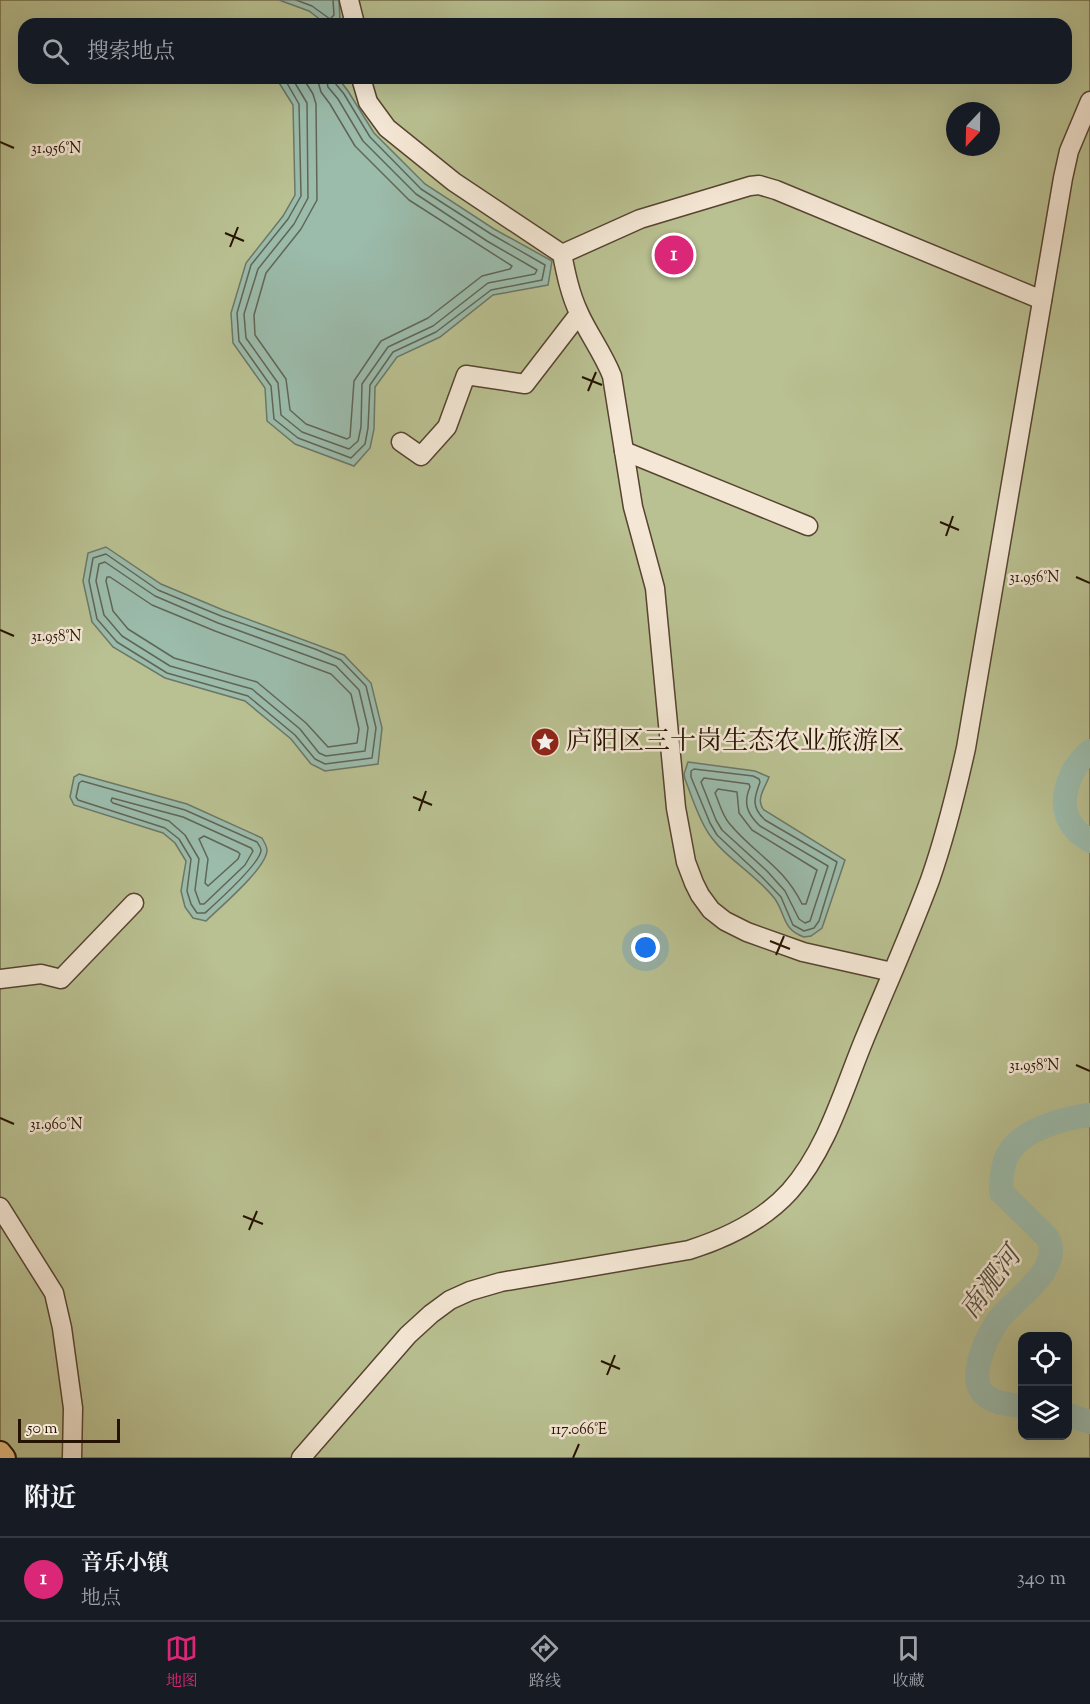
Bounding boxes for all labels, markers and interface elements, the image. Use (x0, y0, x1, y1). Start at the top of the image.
search box (18, 18, 1072, 84)
icon: search (39, 35, 72, 68)
text: 搜索地点 (87, 37, 175, 69)
north arrow (946, 102, 1000, 156)
text: 31.956°N (31, 139, 81, 160)
pin: 1 (654, 232, 694, 278)
text: 31.956°N (1009, 568, 1059, 589)
text: 31.958°N (31, 627, 81, 648)
place label: 庐阳区三十岗生态农业旅游区 (566, 724, 904, 761)
place icon: 庐阳区三十岗生态农业旅游区 (529, 726, 561, 758)
your location (631, 933, 660, 962)
text: 31.958°N (1009, 1056, 1059, 1077)
text: 31.960°N (30, 1115, 82, 1136)
water label: 南淝河 (952, 1236, 1035, 1328)
map controls (1018, 1332, 1072, 1440)
button: locate (1018, 1332, 1072, 1386)
button: layers (1018, 1386, 1072, 1440)
scale bar (18, 1416, 120, 1444)
text: 50 m (27, 1418, 58, 1441)
text: 117.066°E (551, 1420, 607, 1441)
text: 附近 (24, 1481, 76, 1518)
text: 音乐小镇 (81, 1549, 169, 1581)
text: 1 (40, 1565, 47, 1594)
text: 340 m (1017, 1565, 1066, 1594)
text: 地点 (81, 1585, 121, 1614)
tab: 地图 (165, 1632, 198, 1694)
tab: 路线 (528, 1632, 561, 1694)
tab: 收藏 (892, 1632, 925, 1694)

